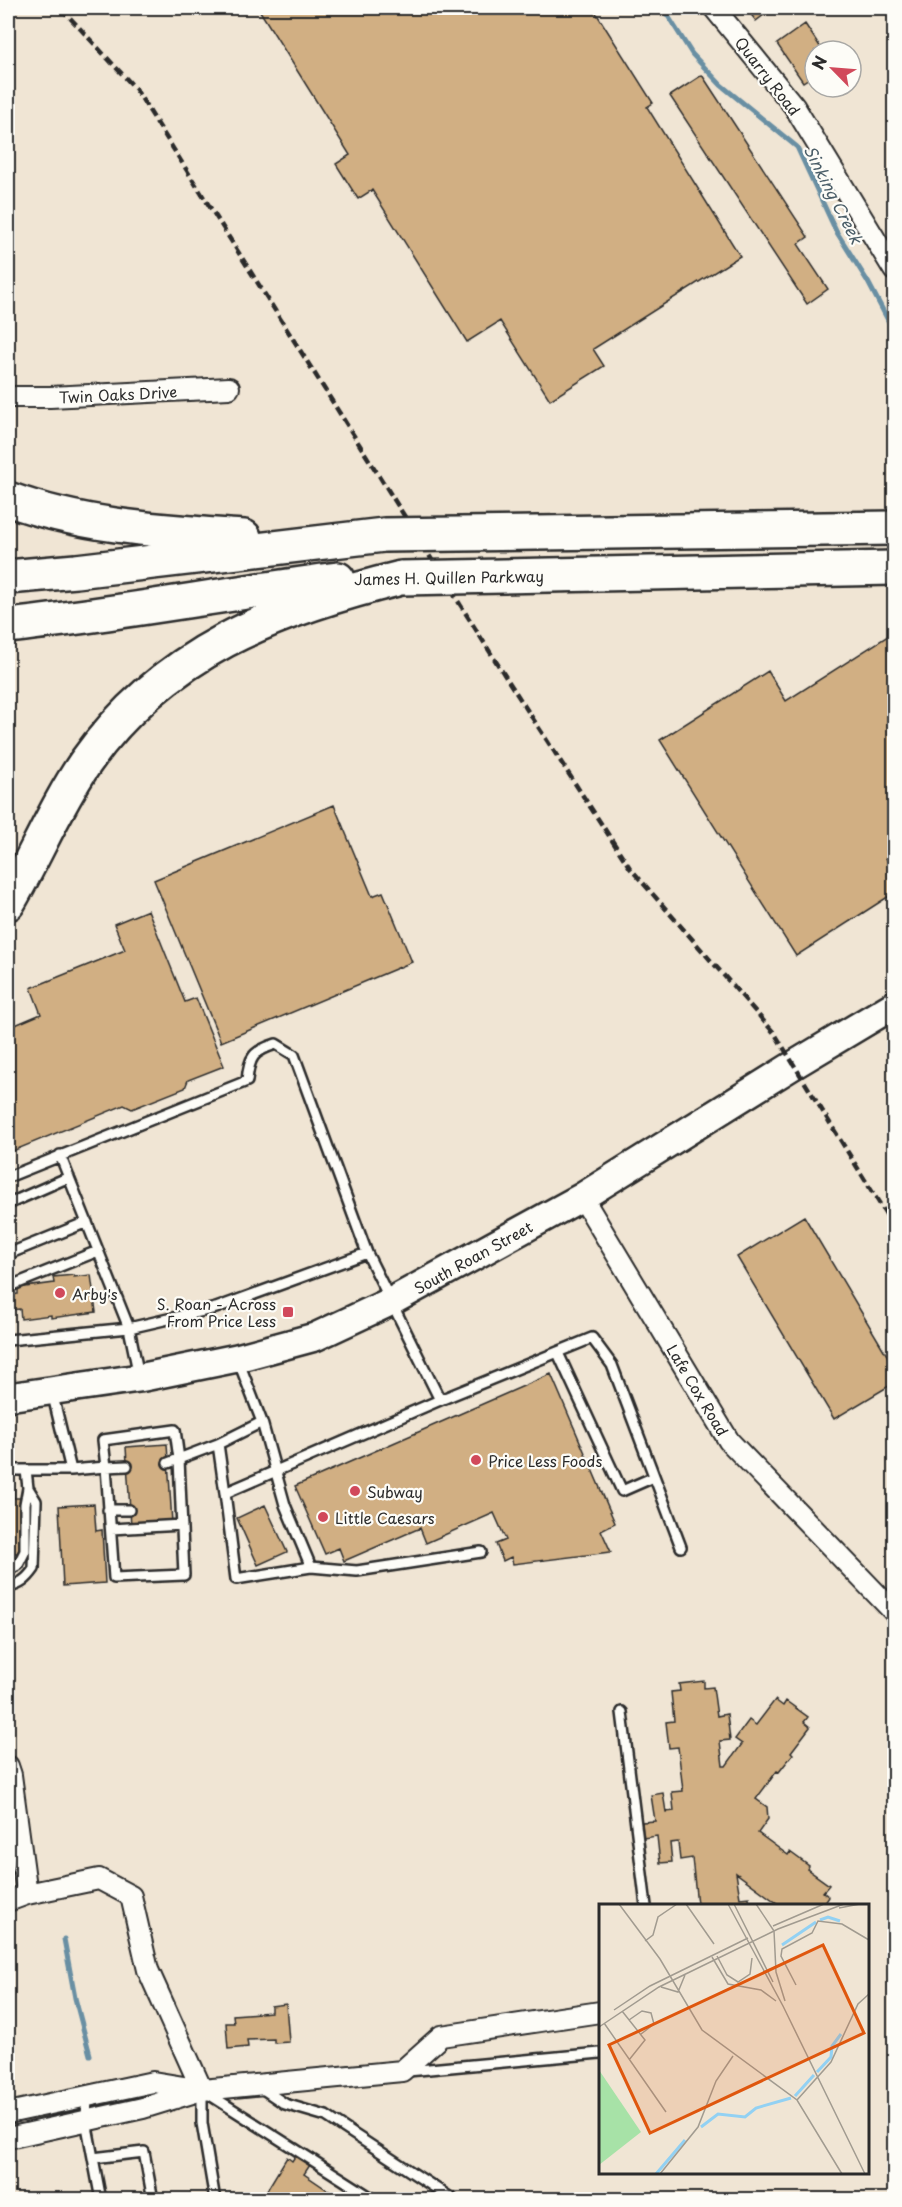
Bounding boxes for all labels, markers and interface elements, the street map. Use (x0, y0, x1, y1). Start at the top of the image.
street label: Quarry Road (730, 32, 806, 120)
north arrow (803, 39, 863, 99)
text: N (805, 51, 832, 73)
water label: Sinking Creek (799, 141, 870, 249)
street label: Twin Oaks Drive (58, 379, 178, 409)
street label: James H. Quillen Parkway (354, 564, 544, 590)
street label: South Roan Street (409, 1215, 537, 1299)
place label: Arby's (72, 1282, 118, 1305)
marker: Arby's (53, 1286, 67, 1300)
place label: S. Roan - Across From Price Less (157, 1292, 276, 1332)
marker: S. Roan - Across From Price Less (281, 1305, 295, 1319)
street label: Lafe Cox Road (662, 1340, 734, 1440)
place label: Price Less Foods (488, 1449, 602, 1472)
marker: Price Less Foods (469, 1453, 483, 1467)
place label: Subway (367, 1480, 423, 1503)
marker: Subway (348, 1484, 362, 1498)
place label: Little Caesars (335, 1506, 435, 1529)
marker: Little Caesars (316, 1510, 330, 1524)
inset map (599, 1904, 869, 2174)

